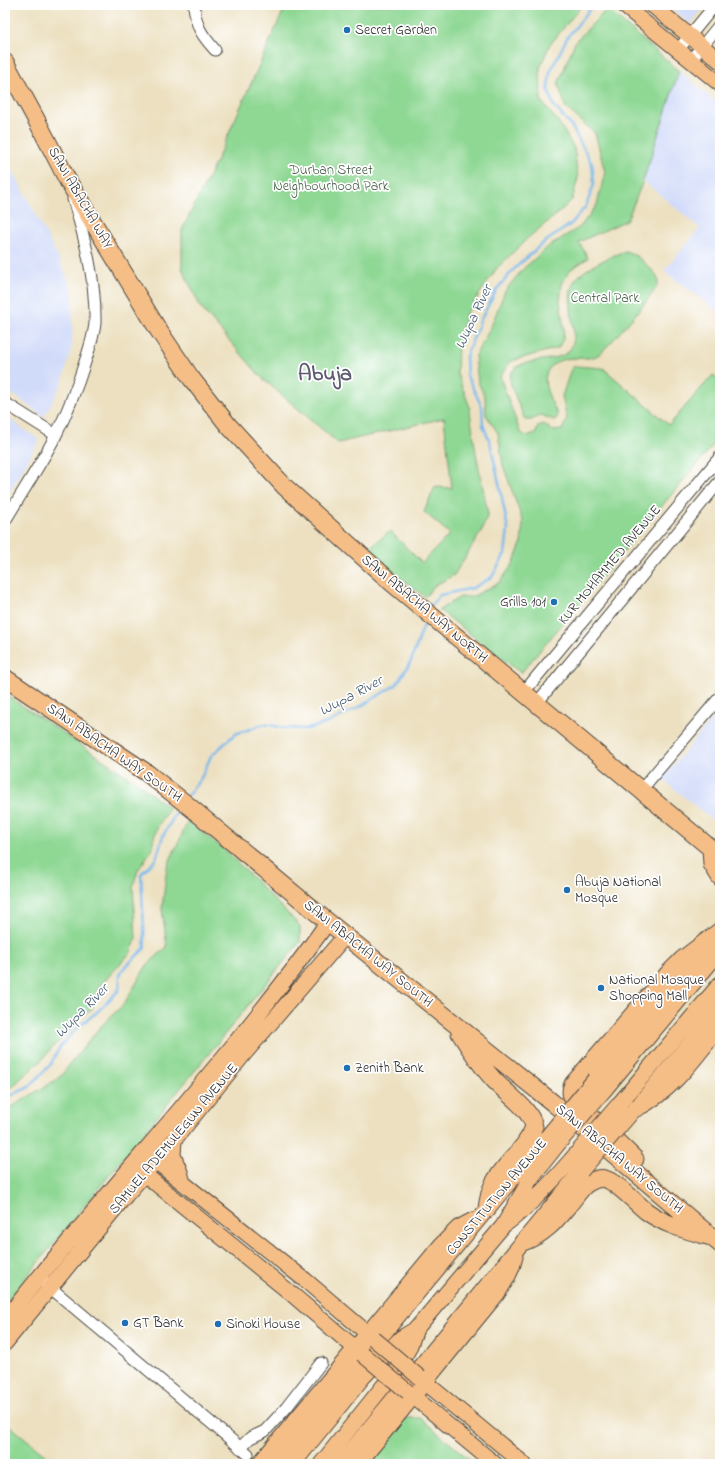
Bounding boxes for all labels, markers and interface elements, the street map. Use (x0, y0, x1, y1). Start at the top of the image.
place label: Secret Garden (355, 20, 437, 41)
marker: Secret Garden (342, 25, 352, 35)
street label: SANI ABACHA WAY (42, 143, 118, 253)
park label: Durban Street Neighbourhood Park (273, 160, 390, 198)
water label: Wupa River (449, 279, 499, 353)
park label: Central Park (571, 288, 640, 309)
district label: Abuja (298, 359, 352, 391)
street label: KUR MOHAMMED AVENUE (553, 500, 667, 630)
street label: SANI ABACHA WAY NORTH (356, 550, 492, 668)
place label: Grills 101 (500, 592, 547, 613)
marker: Grills 101 (549, 597, 559, 607)
water label: Wupa River (315, 669, 389, 722)
street label: SANI ABACHA WAY SOUTH (42, 698, 186, 808)
place label: Abuja National Mosque (575, 872, 661, 909)
marker: Abuja National Mosque (562, 885, 572, 895)
street label: SANI ABACHA WAY SOUTH (299, 895, 437, 1013)
place label: National Mosque Shopping Mall (609, 970, 705, 1008)
water label: Wupa River (50, 977, 116, 1043)
marker: National Mosque Shopping Mall (596, 983, 606, 993)
place label: Zenith Bank (355, 1058, 424, 1079)
street label: SAMUEL ADEMULEGUN AVENUE (104, 1059, 244, 1219)
marker: Zenith Bank (342, 1063, 352, 1073)
street label: SANI ABACHA WAY SOUTH (551, 1099, 687, 1219)
street label: CONSTITUTION AVENUE (442, 1134, 552, 1260)
place label: GT Bank (133, 1313, 184, 1334)
place label: Sinoki House (226, 1314, 301, 1335)
marker: GT Bank (120, 1318, 130, 1328)
marker: Sinoki House (213, 1319, 223, 1329)

